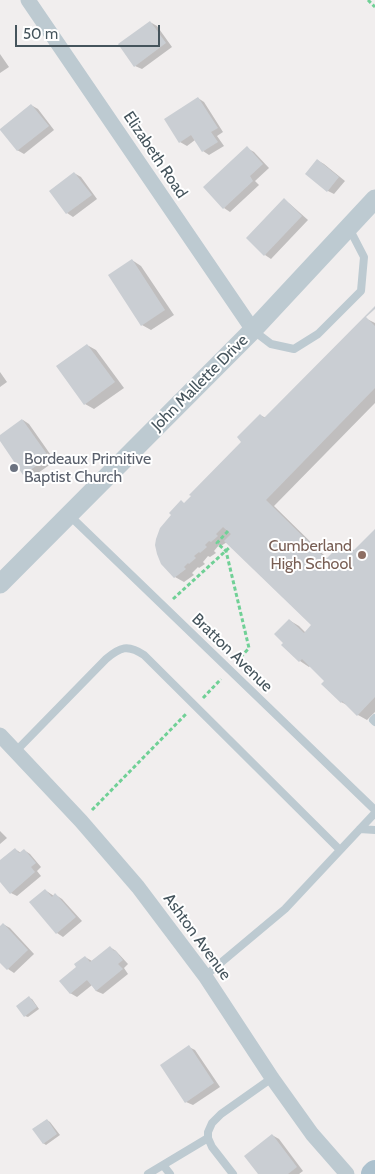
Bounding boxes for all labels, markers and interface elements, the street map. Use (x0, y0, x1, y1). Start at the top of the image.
scale bar (18, 15, 162, 47)
text: 50 m (23, 25, 58, 43)
street label: Elizabeth Road (119, 108, 191, 202)
street label: John Mallette Drive (148, 331, 252, 435)
place label: Bordeaux Primitive Baptist Church (24, 449, 151, 487)
marker: Bordeaux Primitive Baptist Church (8, 462, 20, 474)
place label: Cumberland High School (269, 536, 352, 574)
marker: Cumberland High School (356, 549, 368, 561)
street label: Bratton Avenue (188, 610, 276, 696)
street label: Ashton Avenue (159, 890, 235, 984)

